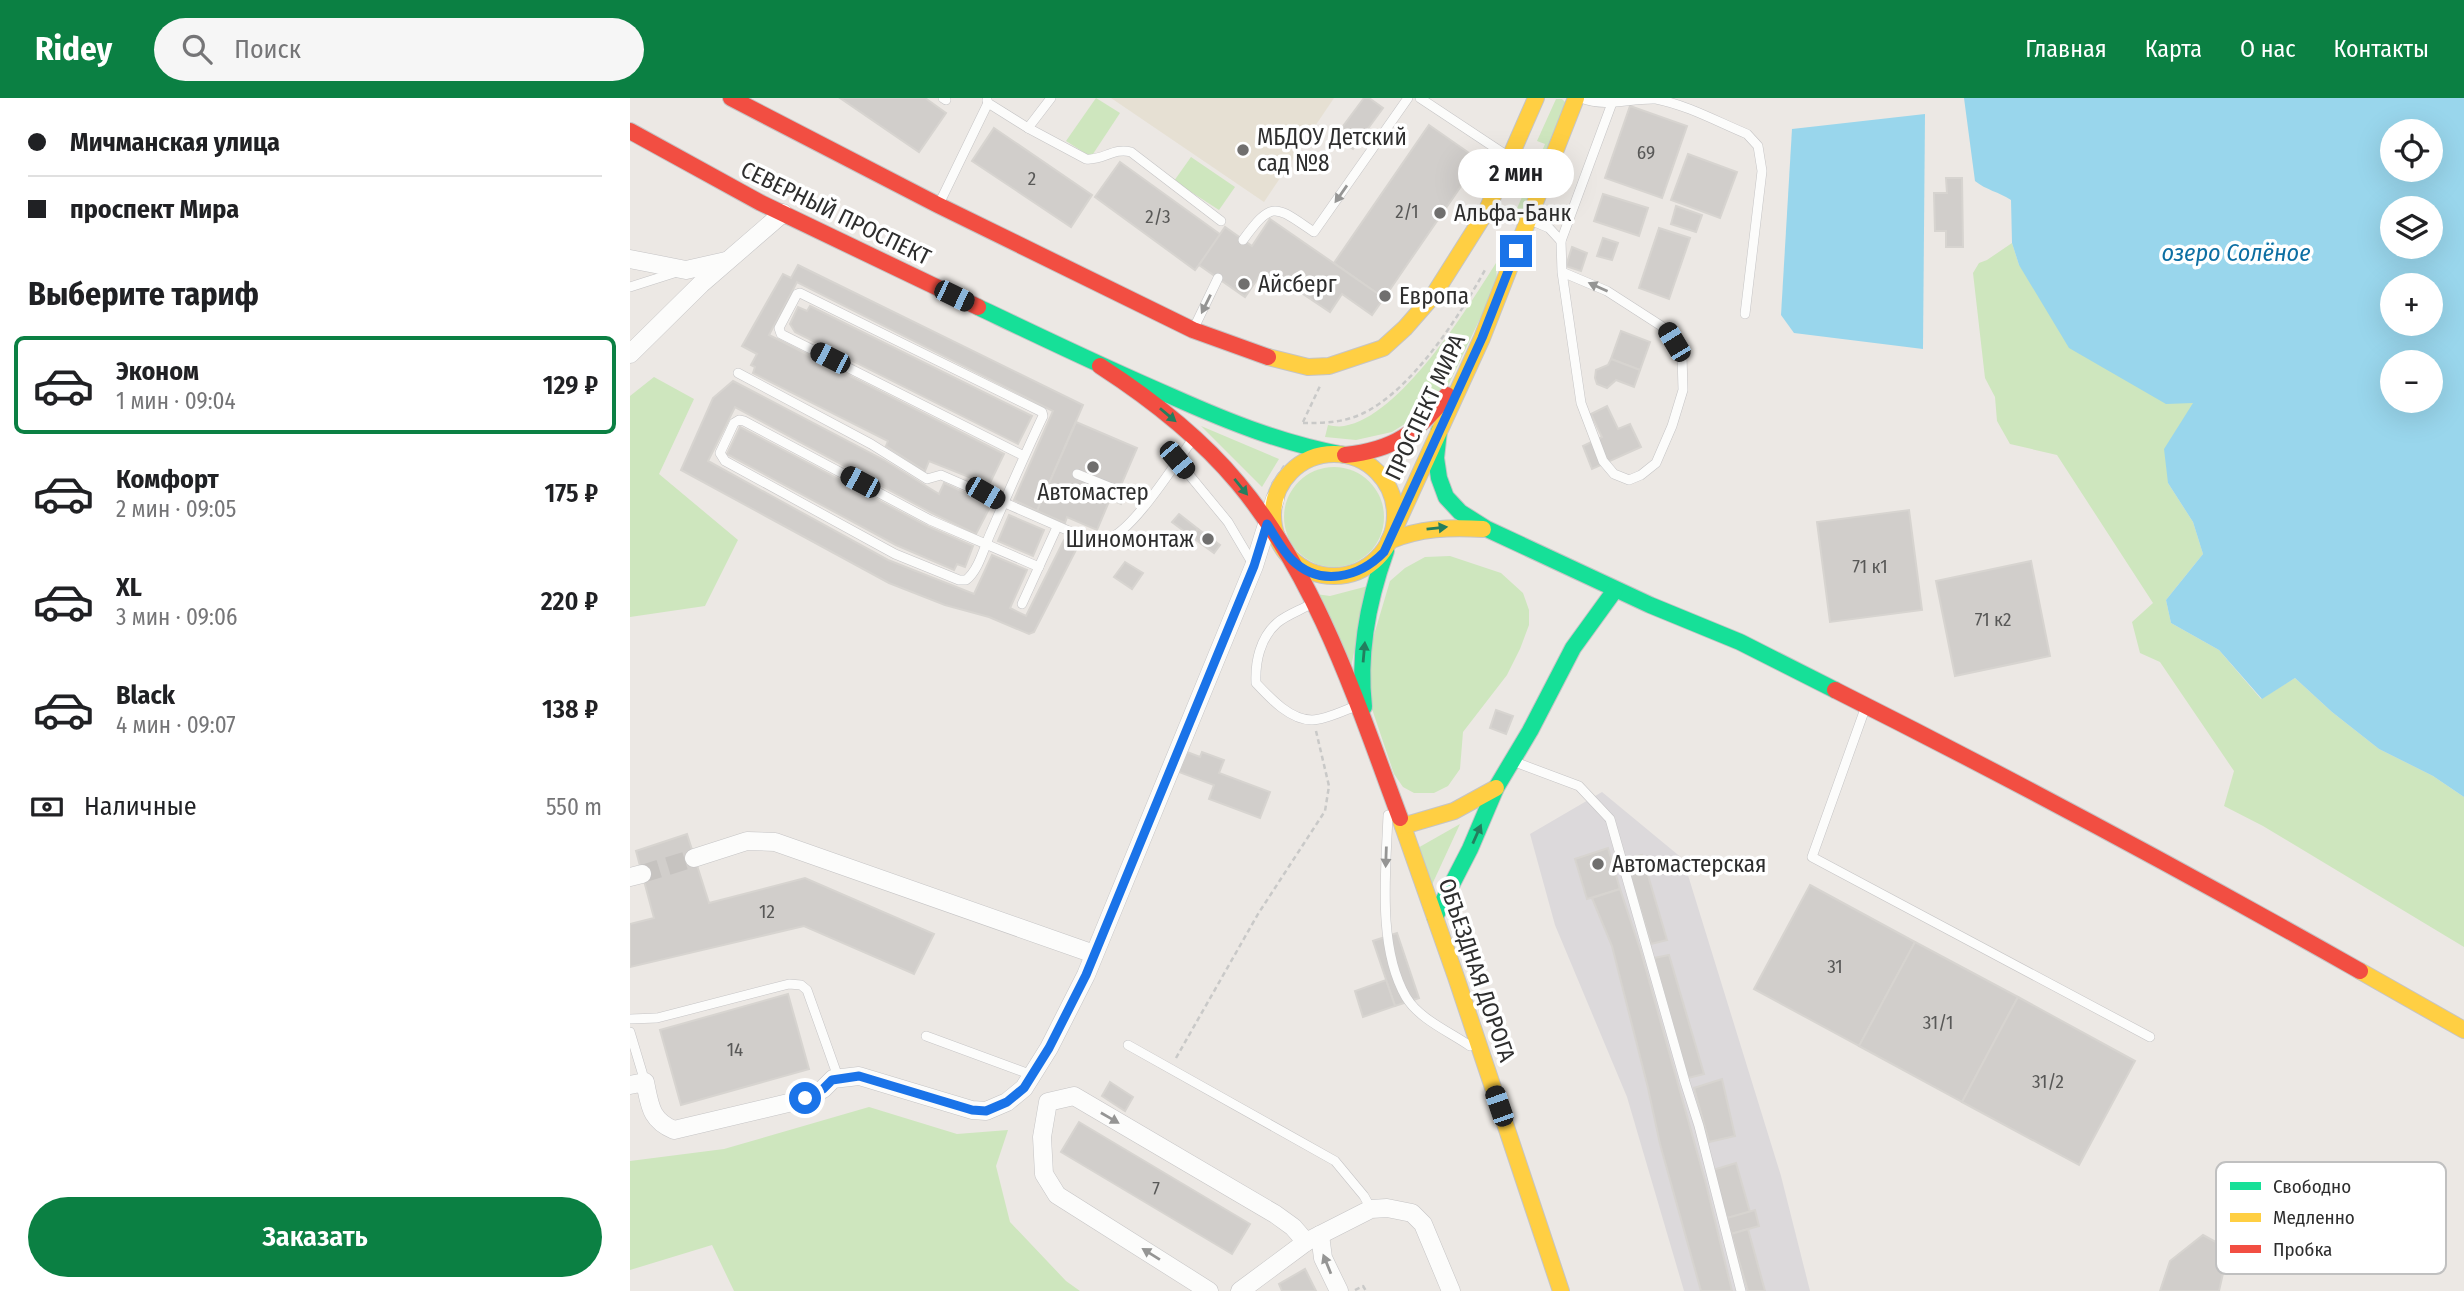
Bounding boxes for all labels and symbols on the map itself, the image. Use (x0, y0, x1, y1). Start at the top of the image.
place label: МБДОУ Детский сад №8 (1257, 123, 1407, 177)
house number: 69 (1637, 141, 1655, 164)
marker: МБДОУ Детский сад №8 (1235, 142, 1251, 158)
callout: 2 мин (1458, 150, 1574, 198)
street label: СЕВЕРНЫЙ ПРОСПЕКТ (736, 155, 936, 271)
house number: 2 (1028, 167, 1036, 190)
one-way arrow (1334, 185, 1348, 203)
place label: Альфа-Банк (1454, 199, 1571, 227)
house number: 2/1 (1395, 200, 1419, 223)
house number: 2/3 (1145, 205, 1171, 228)
marker: Альфа-Банк (1432, 205, 1448, 221)
route end (1500, 235, 1532, 267)
water label: озеро Солёное (2161, 239, 2311, 267)
place label: Айсберг (1258, 270, 1337, 298)
marker: Айсберг (1236, 276, 1252, 292)
car (931, 277, 978, 315)
one-way arrow (1588, 281, 1608, 293)
place label: Европа (1399, 282, 1469, 310)
marker: Европа (1377, 288, 1393, 304)
one-way arrow (1200, 294, 1212, 314)
car (1655, 319, 1694, 365)
street label: ПРОСПЕКТ МИРА (1379, 329, 1471, 485)
car (807, 339, 854, 377)
one-way arrow (1160, 407, 1177, 422)
car (1156, 437, 1199, 483)
marker: Автомастер (1085, 459, 1101, 475)
car (837, 463, 884, 501)
car (962, 473, 1009, 513)
place label: Автомастер (1037, 478, 1149, 506)
one-way arrow (1233, 479, 1248, 496)
one-way arrow (1426, 522, 1448, 533)
place label: Шиномонтаж (1065, 525, 1194, 553)
marker: Шиномонтаж (1200, 531, 1216, 547)
house number: 71 к1 (1852, 555, 1888, 578)
house number: 71 к2 (1975, 608, 2011, 631)
one-way arrow (1359, 641, 1370, 663)
one-way arrow (1471, 824, 1483, 844)
one-way arrow (1381, 846, 1392, 868)
place label: Автомастерская (1612, 850, 1767, 878)
marker: Автомастерская (1590, 856, 1606, 872)
street label: ОБЪЕЗДНАЯ ДОРОГА (1432, 875, 1522, 1065)
house number: 12 (759, 900, 775, 923)
house number: 31 (1827, 955, 1843, 978)
house number: 31/1 (1923, 1011, 1953, 1034)
house number: 14 (727, 1038, 743, 1061)
house number: 31/2 (2032, 1070, 2064, 1093)
route start (789, 1082, 821, 1114)
car (1483, 1083, 1516, 1129)
one-way arrow (1100, 1111, 1119, 1124)
legend (2216, 1162, 2446, 1274)
text: Свободно (2273, 1175, 2351, 1198)
house number: 7 (1152, 1177, 1160, 1200)
text: Медленно (2273, 1206, 2355, 1229)
text: Пробка (2273, 1238, 2332, 1261)
one-way arrow (1142, 1248, 1161, 1261)
one-way arrow (1321, 1253, 1332, 1274)

